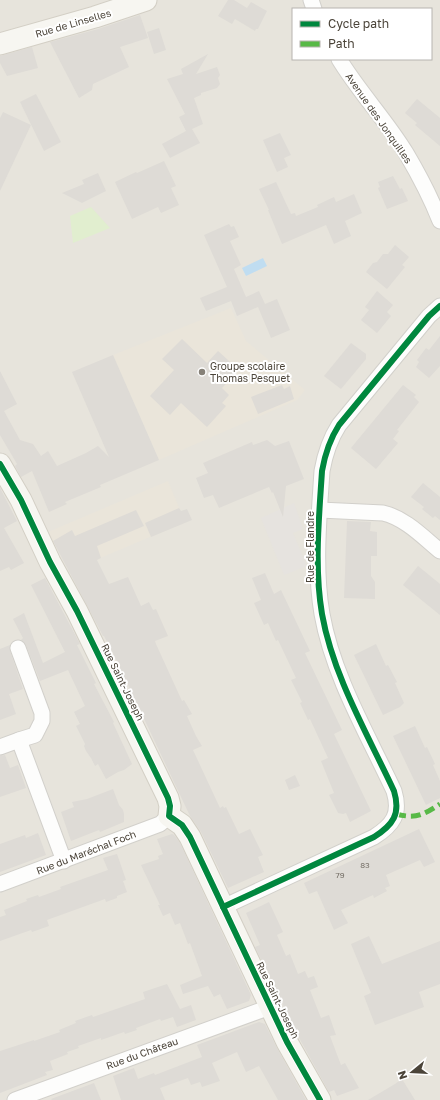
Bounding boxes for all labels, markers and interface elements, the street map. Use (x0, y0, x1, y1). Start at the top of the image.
street label: Rue de Linselles (34, 6, 112, 40)
legend (292, 8, 432, 60)
text: Cycle path (328, 16, 389, 31)
text: Path (328, 36, 355, 51)
street label: Avenue des Jonquilles (343, 71, 415, 165)
place label: Groupe scolaire Thomas Pesquet (210, 360, 290, 384)
marker: Groupe scolaire Thomas Pesquet (197, 367, 207, 377)
street label: Rue de Flandre (304, 511, 316, 583)
street label: Rue Saint-Joseph (99, 641, 147, 723)
street label: Rue du Maréchal Foch (34, 827, 138, 877)
house number: 83 (360, 860, 370, 870)
house number: 79 (335, 870, 345, 880)
street label: Rue Saint-Joseph (254, 959, 302, 1041)
street label: Rue du Château (104, 1034, 180, 1072)
north arrow (392, 1052, 432, 1092)
text: N (395, 1069, 409, 1081)

